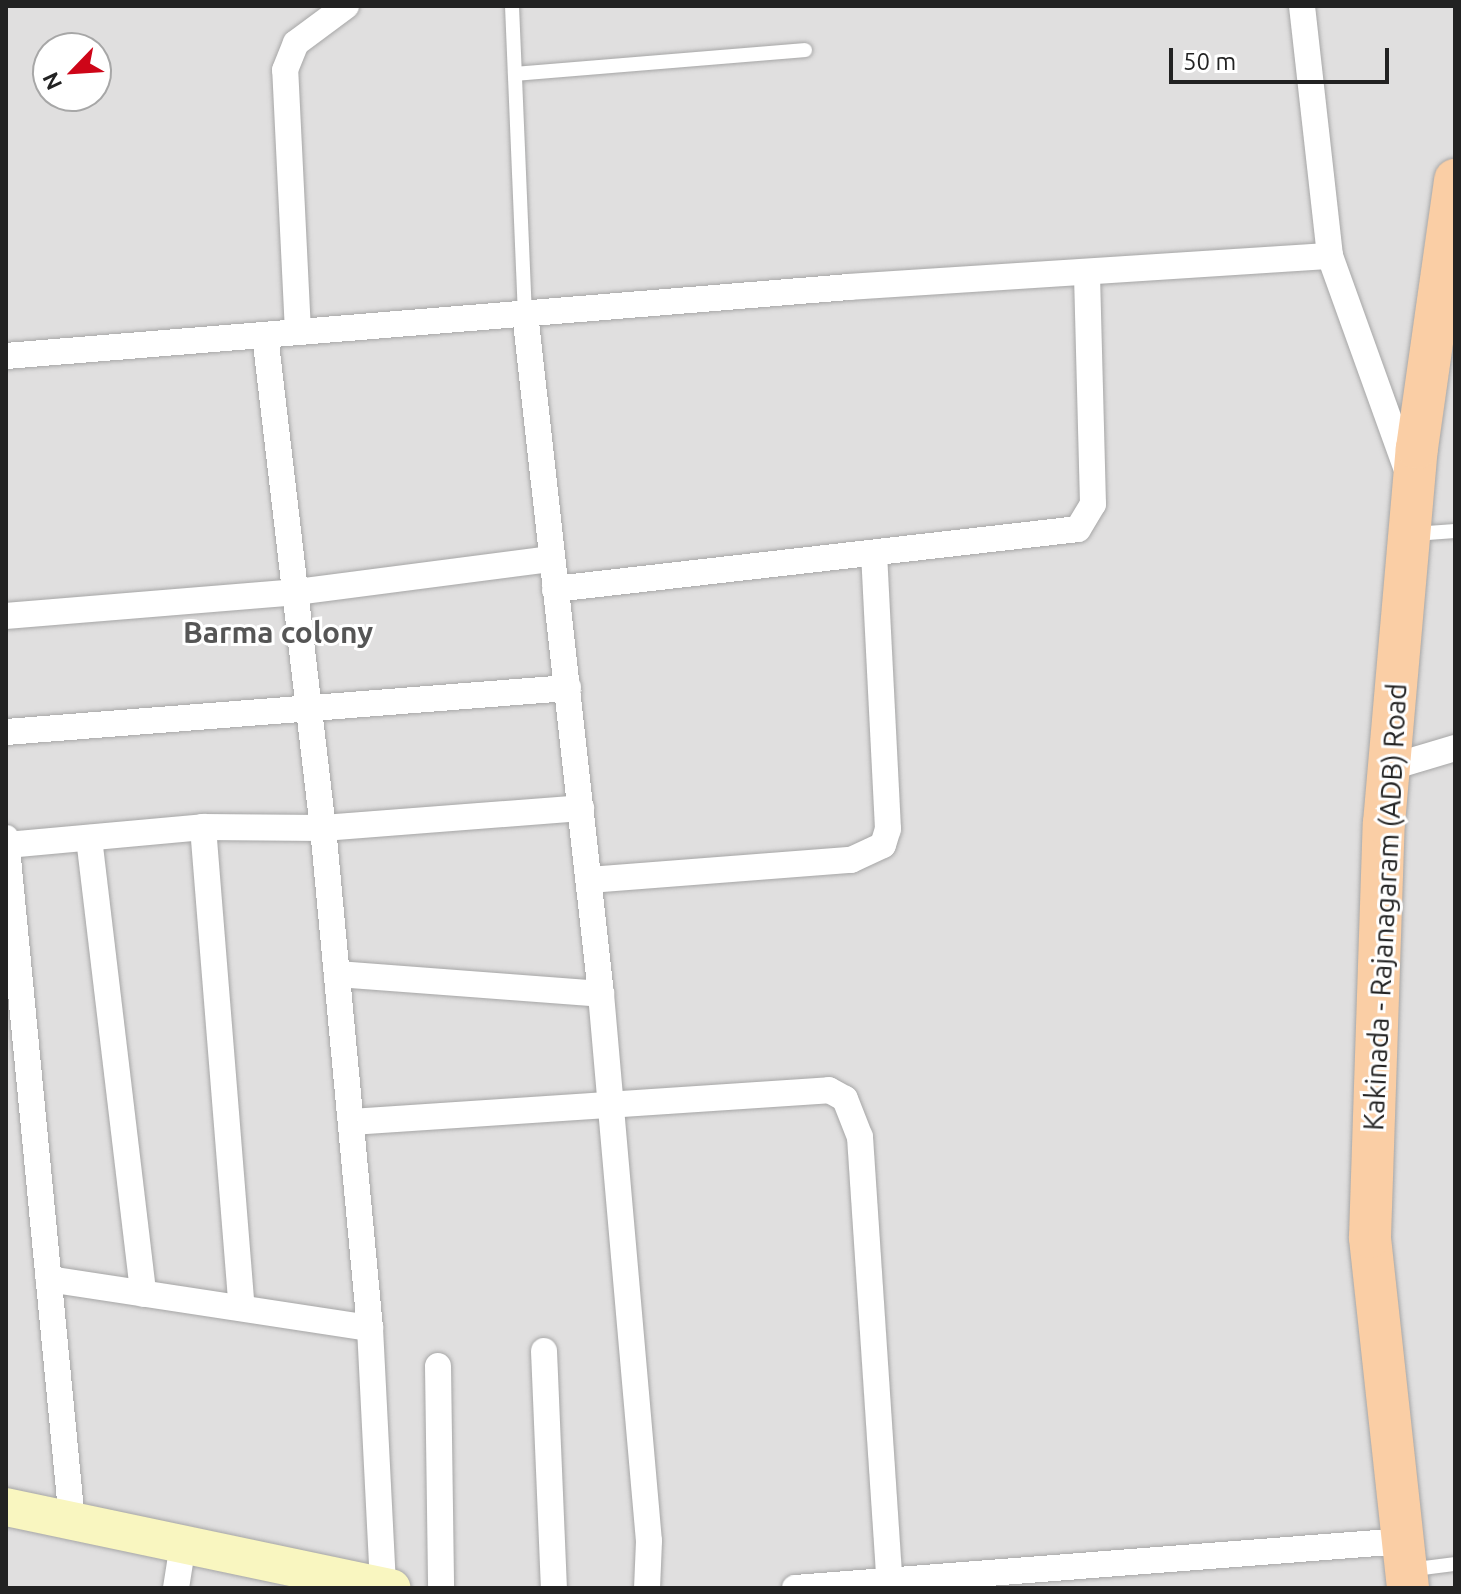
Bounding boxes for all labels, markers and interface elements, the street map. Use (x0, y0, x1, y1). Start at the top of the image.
north arrow (32, 32, 112, 112)
scale bar (1173, 32, 1393, 82)
text: 50 m (1183, 48, 1236, 75)
text: N (37, 69, 66, 94)
district label: Barma colony (183, 614, 373, 650)
street label: Kakinada - Rajanagaram (ADB) Road (1357, 683, 1413, 1131)

